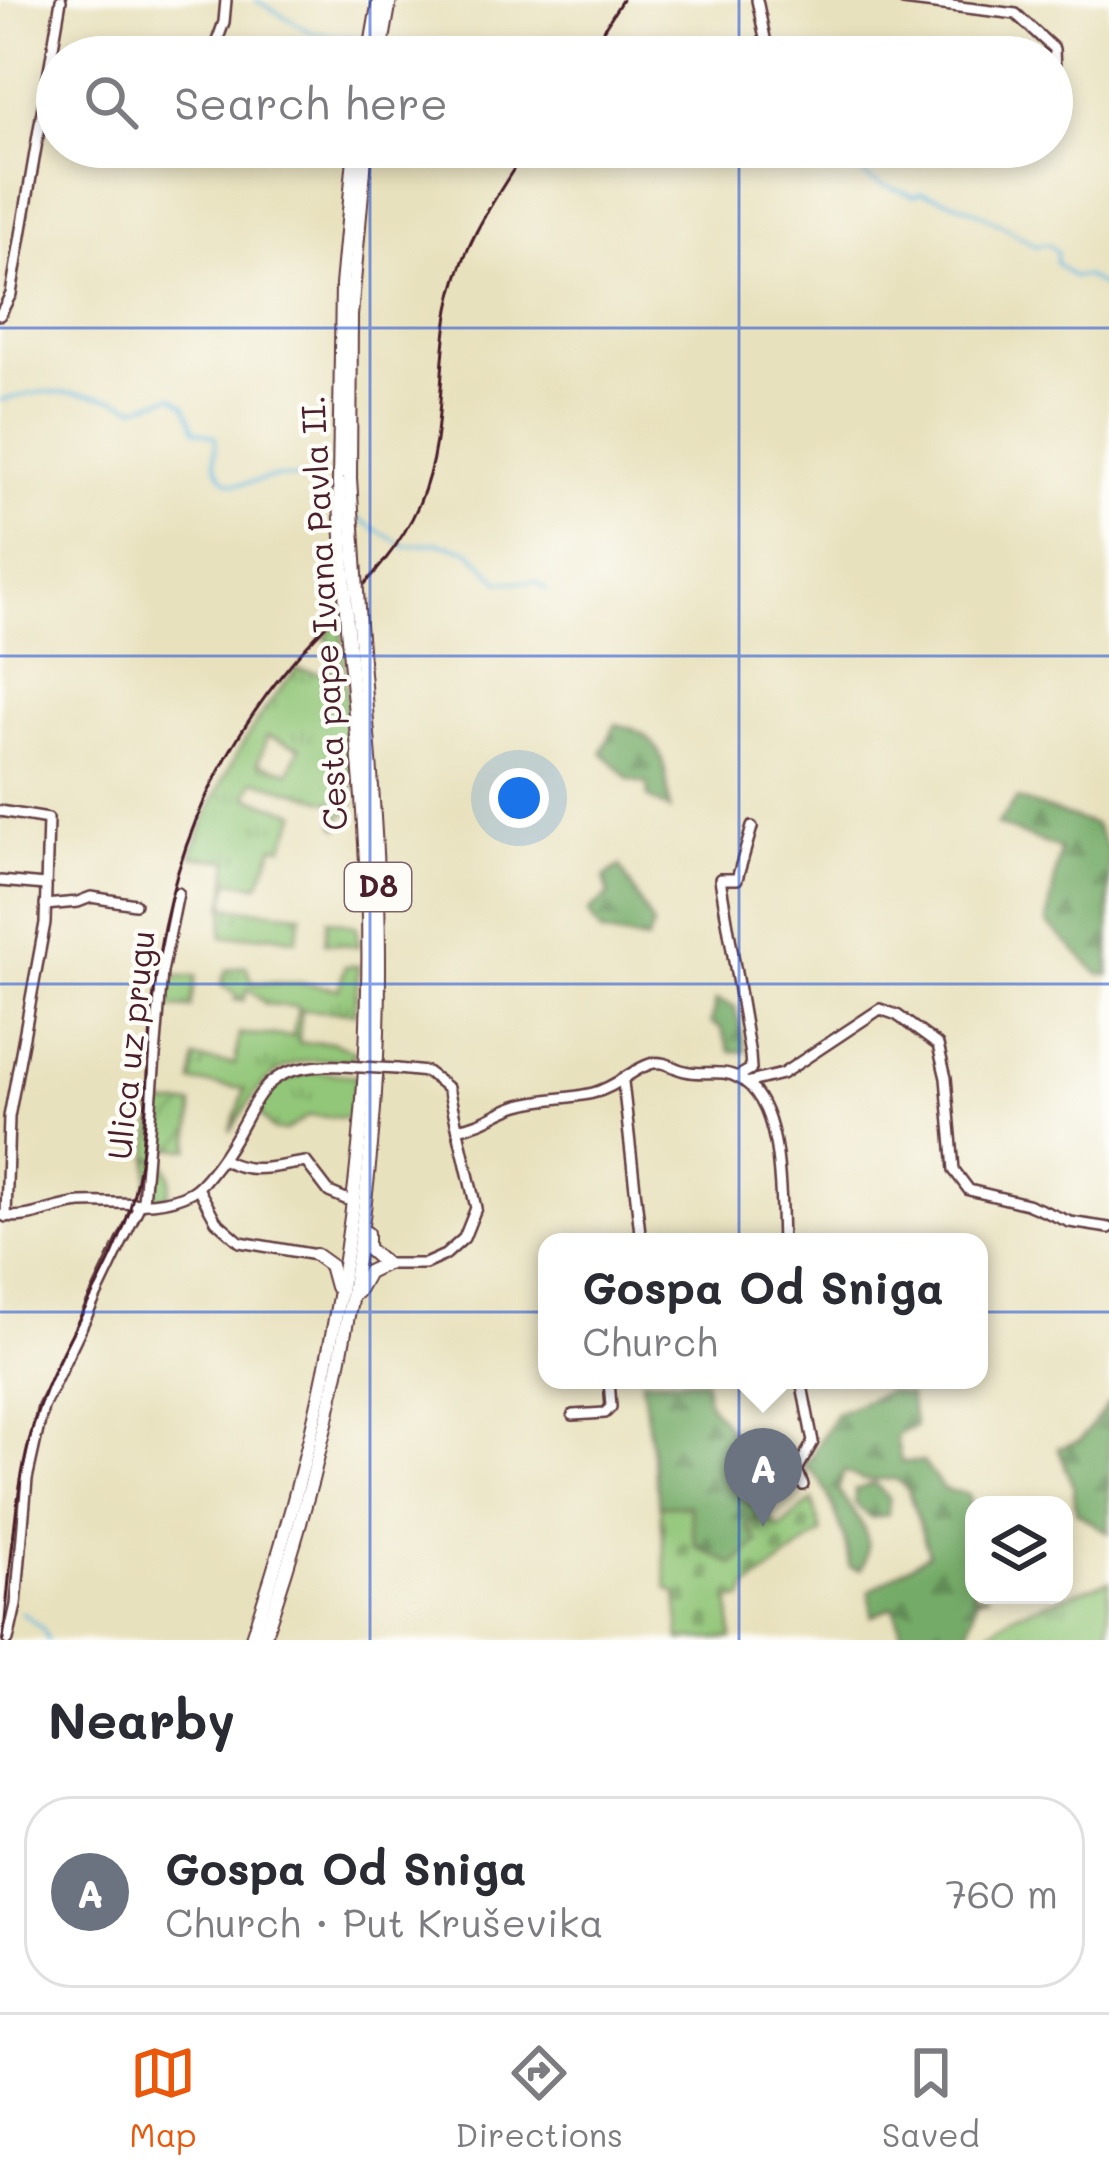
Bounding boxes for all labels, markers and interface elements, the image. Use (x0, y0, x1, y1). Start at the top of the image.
search box (36, 36, 1073, 168)
icon: search (78, 69, 144, 135)
text: Search here (174, 73, 448, 131)
street label: Cesta pape Ivana Pavla II. (290, 394, 355, 832)
your location (489, 768, 549, 828)
road number: D8 (345, 863, 411, 911)
street label: Ulica uz prugu (96, 928, 163, 1161)
popup (538, 1233, 988, 1389)
text: Gospa Od Sniga (582, 1257, 944, 1315)
text: Church (582, 1315, 718, 1366)
pin: A (724, 1428, 802, 1527)
map controls (965, 1496, 1073, 1604)
button: layers (965, 1496, 1073, 1604)
text: Nearby (48, 1685, 235, 1752)
text: Gospa Od Sniga (165, 1838, 527, 1896)
text: A (76, 1867, 104, 1918)
text: 760 m (945, 1867, 1058, 1918)
text: Church · Put Kruševika (165, 1896, 603, 1947)
tab: Map (129, 2040, 197, 2155)
tab: Directions (455, 2040, 623, 2155)
tab: Saved (882, 2040, 980, 2155)

